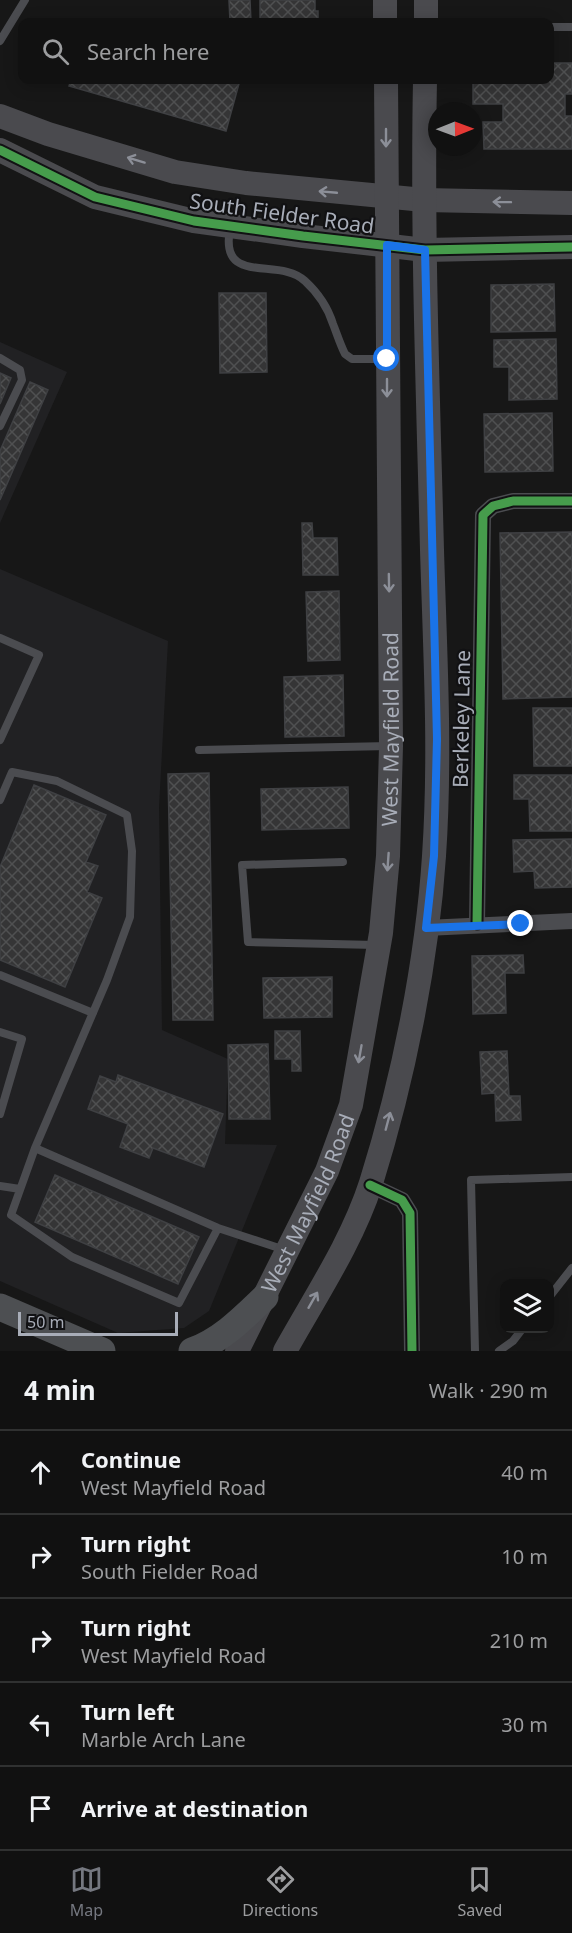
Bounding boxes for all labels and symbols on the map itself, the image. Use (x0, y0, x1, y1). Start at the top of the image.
north arrow (428, 102, 482, 156)
one-way arrow (380, 127, 392, 147)
one-way arrow (127, 154, 146, 165)
street label: South Fielder Road (188, 186, 376, 240)
one-way arrow (319, 186, 339, 197)
one-way arrow (493, 196, 513, 208)
route start (373, 345, 399, 371)
one-way arrow (381, 377, 393, 397)
one-way arrow (383, 572, 395, 592)
street label: West Mayfield Road (375, 632, 405, 827)
street label: Berkeley Lane (446, 650, 476, 788)
one-way arrow (382, 851, 393, 871)
route end (507, 910, 533, 936)
one-way arrow (354, 1044, 365, 1064)
street label: West Mayfield Road (254, 1110, 361, 1298)
one-way arrow (382, 1112, 394, 1131)
one-way arrow (308, 1292, 320, 1309)
scale bar (18, 1309, 178, 1336)

